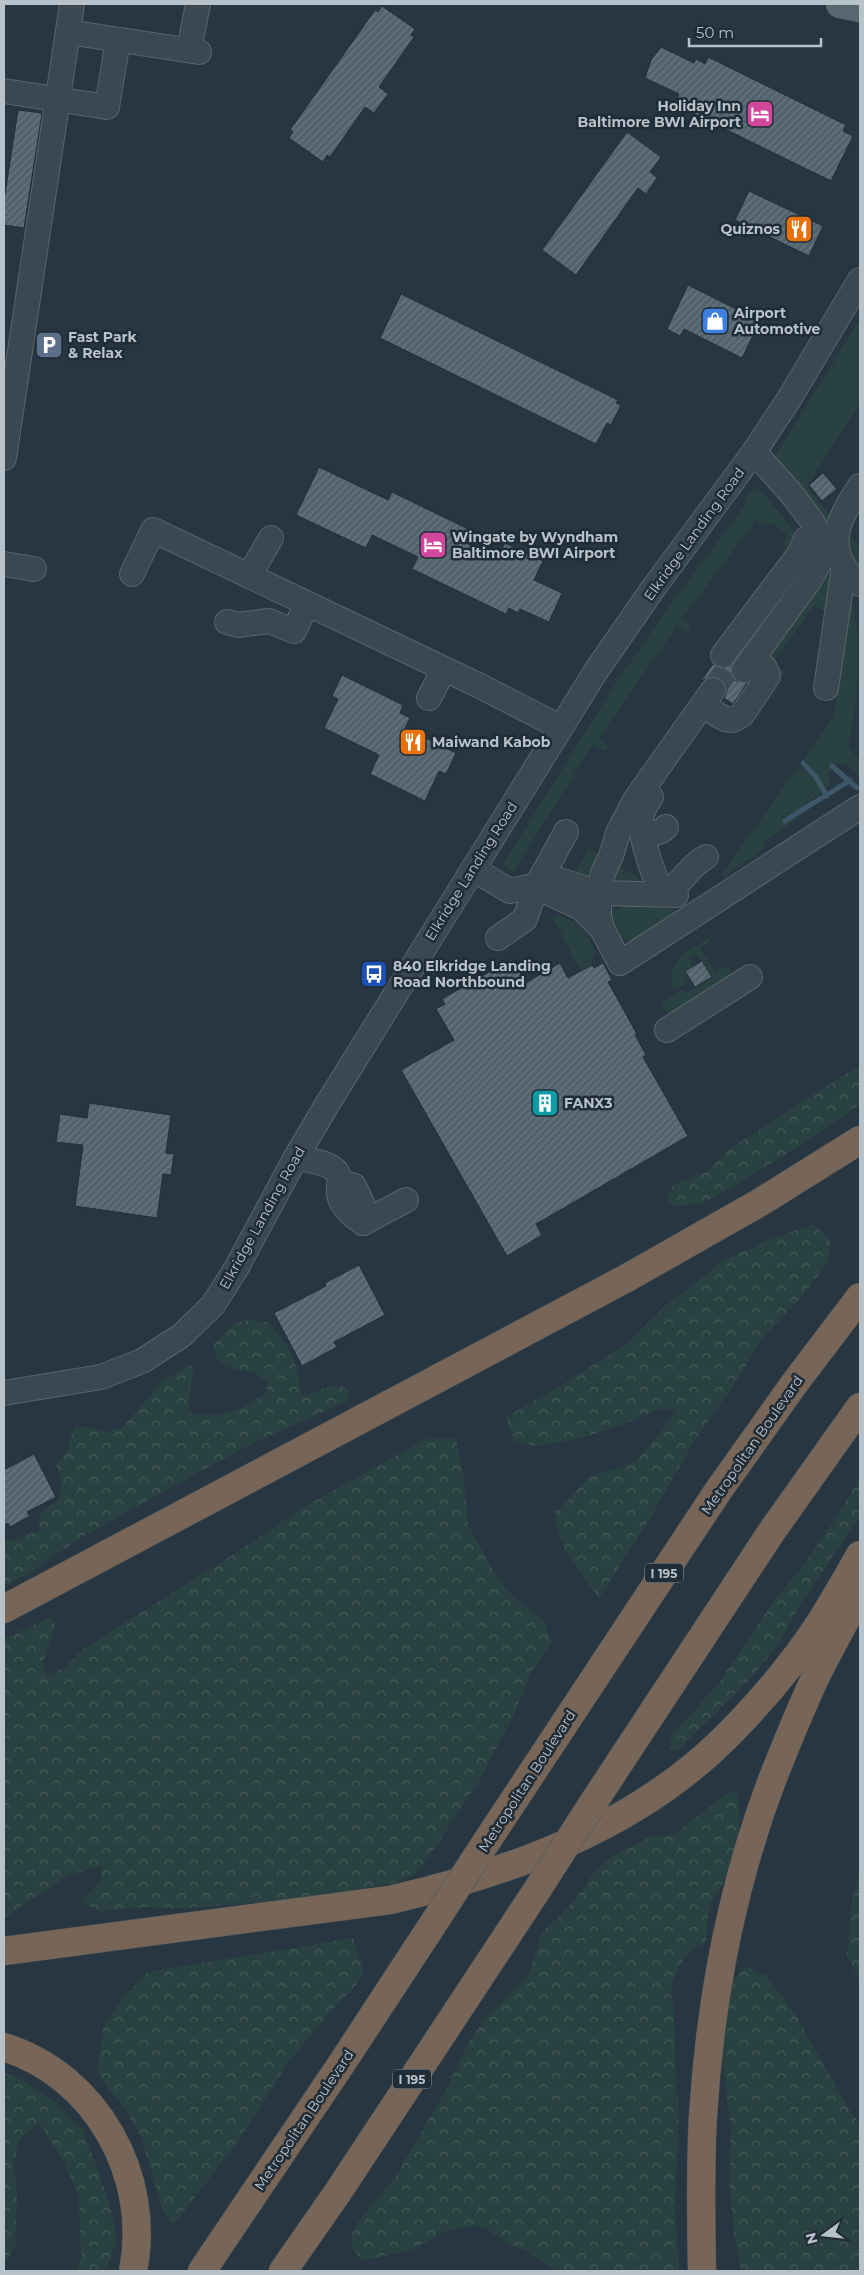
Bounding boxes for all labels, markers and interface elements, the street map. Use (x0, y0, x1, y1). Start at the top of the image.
scale bar (689, 15, 822, 47)
text: 50 m (696, 23, 734, 42)
place label: Holiday Inn Baltimore BWI Airport (578, 97, 741, 131)
hotel icon: Holiday Inn Baltimore BWI Airport (745, 99, 775, 129)
restaurant icon: Quiznos (784, 214, 814, 244)
place label: Quiznos (720, 220, 781, 238)
place label: Airport Automotive (733, 304, 821, 338)
shop icon: Airport Automotive (700, 306, 730, 336)
place label: Fast Park & Relax (68, 328, 138, 362)
parking icon: Fast Park & Relax (34, 330, 64, 360)
street label: Elkridge Landing Road (640, 464, 748, 604)
place label: Wingate by Wyndham Baltimore BWI Airport (452, 528, 618, 562)
hotel icon: Wingate by Wyndham Baltimore BWI Airport (418, 530, 448, 560)
restaurant icon: Maiwand Kabob (398, 727, 428, 757)
place label: Maiwand Kabob (432, 733, 551, 751)
street label: Elkridge Landing Road (421, 798, 521, 944)
place label: 840 Elkridge Landing Road Northbound (393, 957, 551, 991)
bus stop icon: 840 Elkridge Landing Road Northbound (359, 959, 389, 989)
building icon: FANX3 (530, 1088, 560, 1118)
place label: FANX3 (564, 1094, 613, 1112)
street label: Elkridge Landing Road (215, 1143, 309, 1293)
street label: Metropolitan Boulevard (697, 1372, 807, 1518)
road number: I 195 (645, 1564, 683, 1582)
street label: Metropolitan Boulevard (474, 1707, 580, 1855)
street label: Metropolitan Boulevard (250, 2046, 358, 2194)
road number: I 195 (393, 2070, 431, 2088)
north arrow (799, 2210, 849, 2260)
text: N (801, 2231, 822, 2246)

